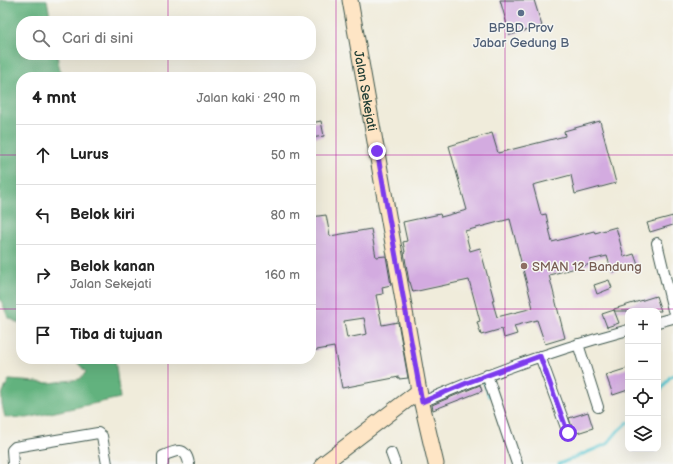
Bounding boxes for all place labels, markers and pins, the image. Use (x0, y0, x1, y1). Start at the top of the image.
marker: BPBD Prov Jabar Gedung B (516, 8, 526, 18)
place label: BPBD Prov Jabar Gedung B (473, 20, 569, 51)
place label: SMAN 12 Bandung (532, 259, 642, 275)
marker: SMAN 12 Bandung (519, 261, 529, 271)

